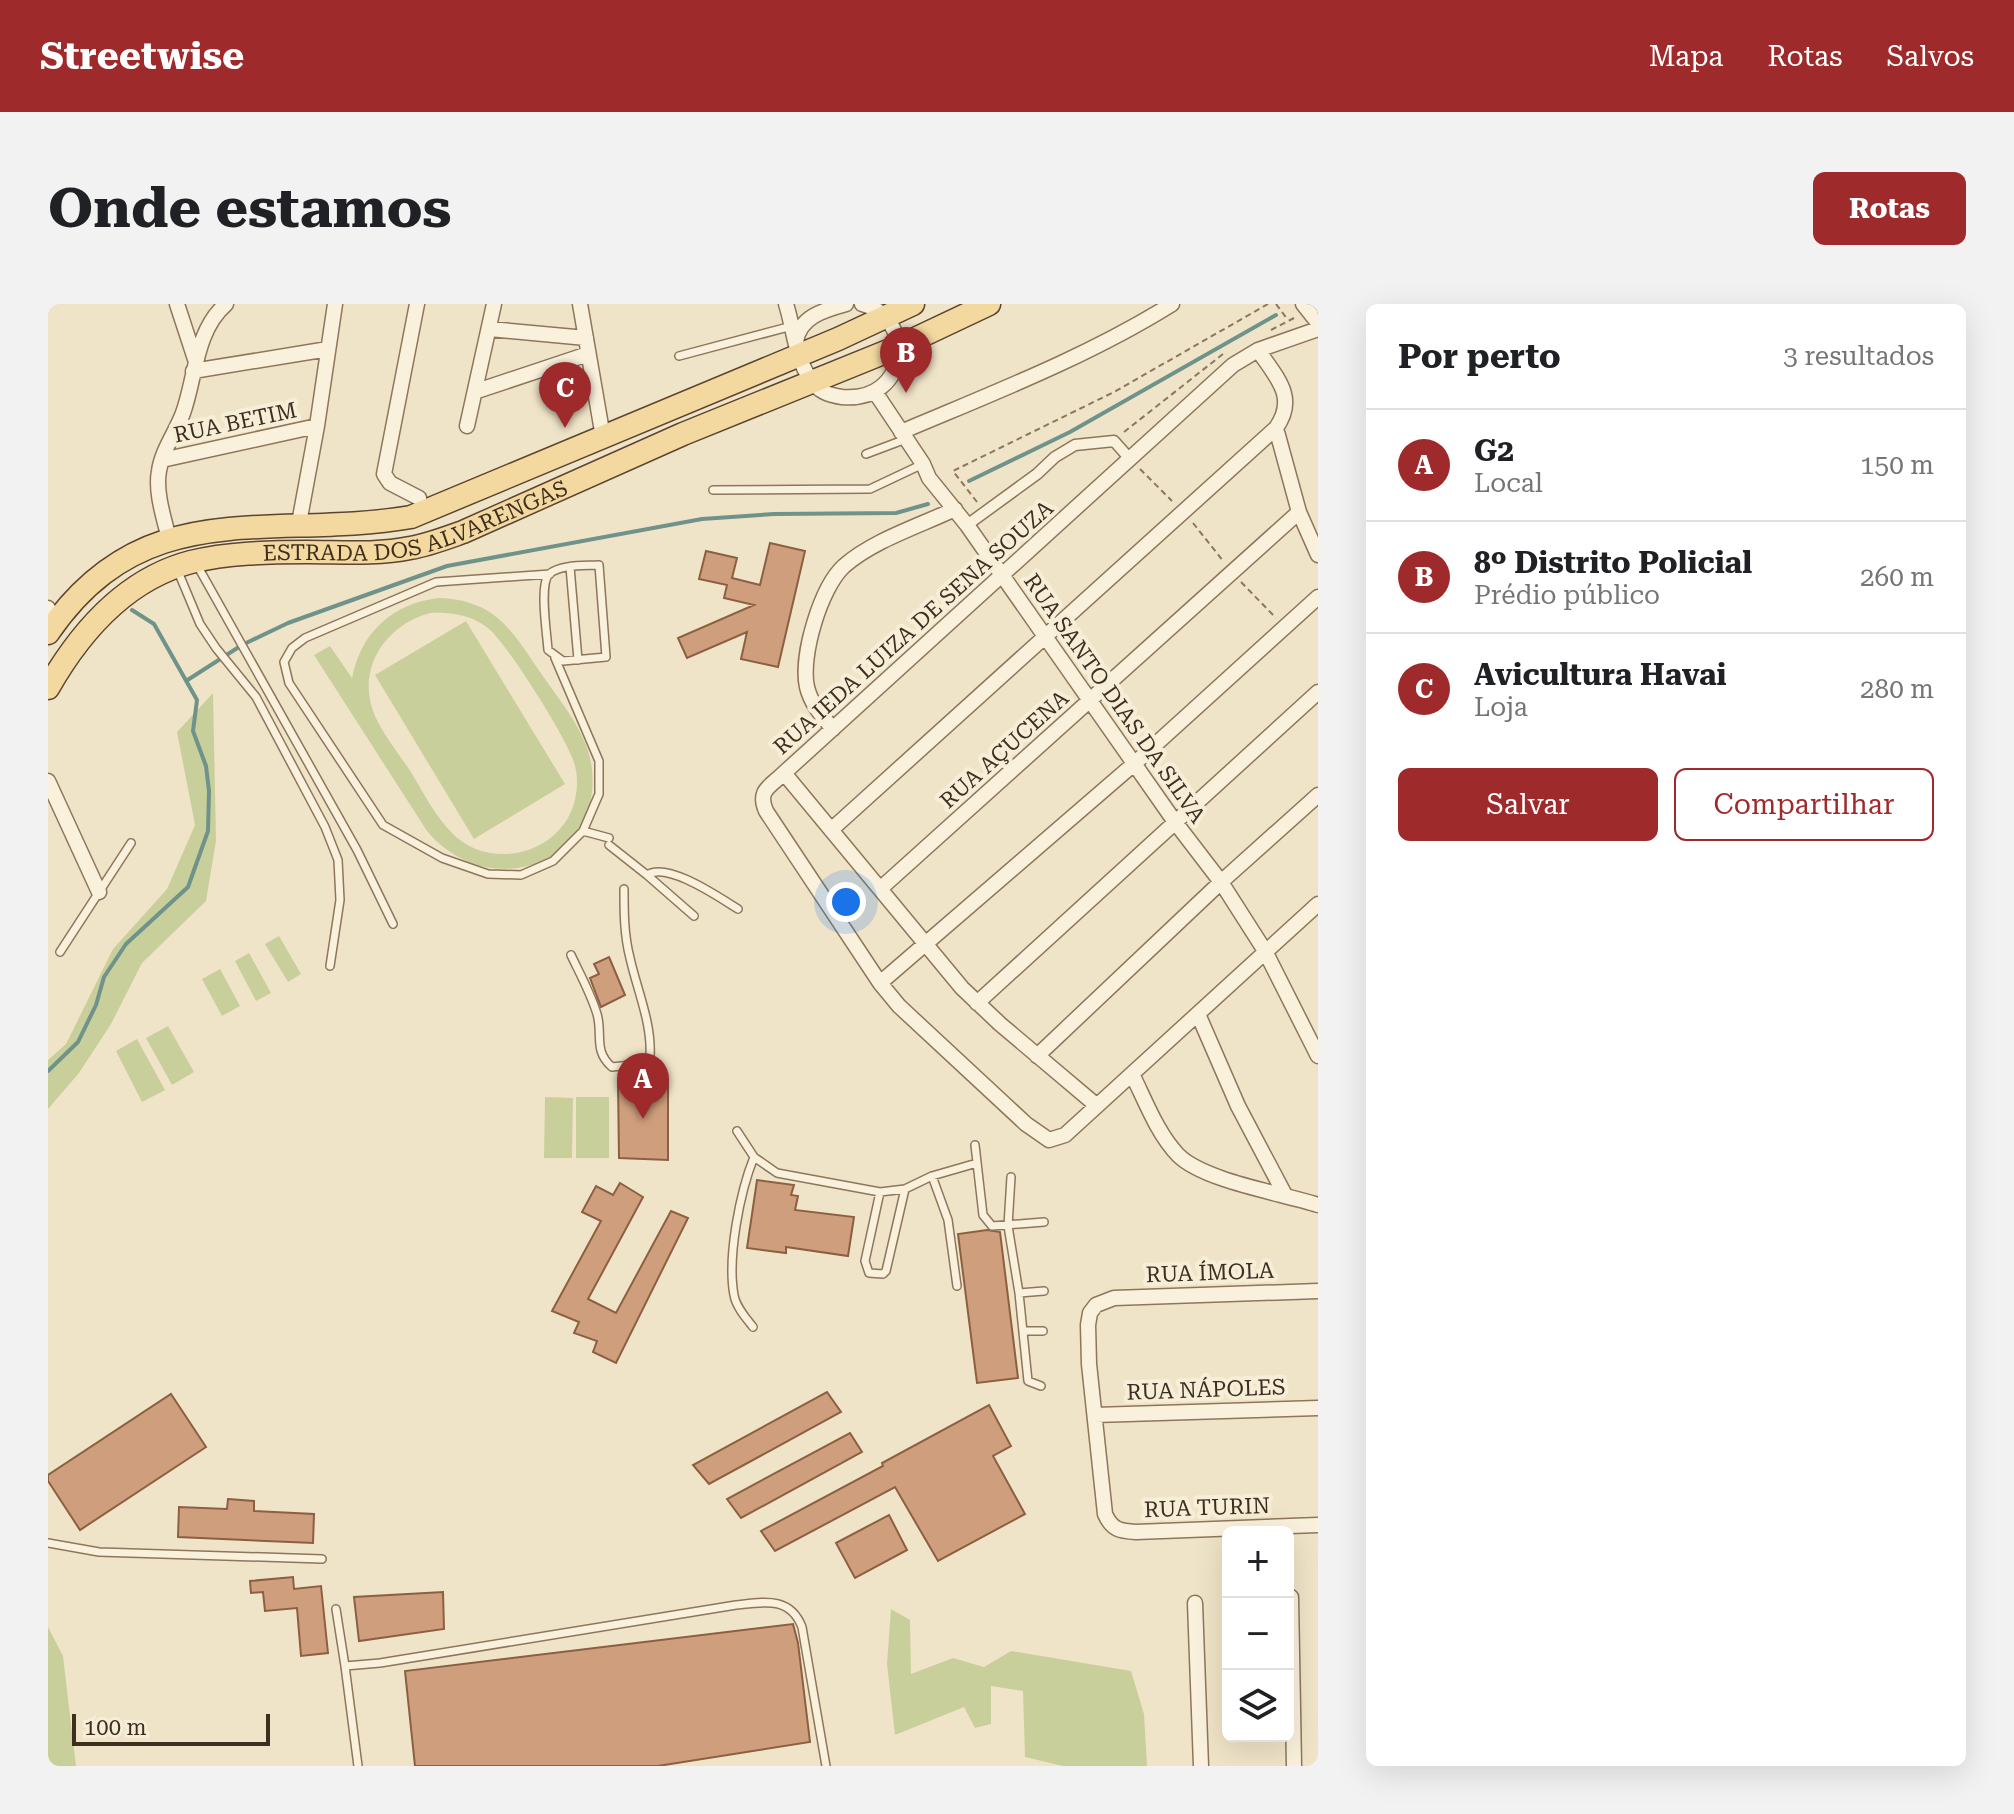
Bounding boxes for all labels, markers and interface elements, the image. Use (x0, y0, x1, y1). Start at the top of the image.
text: Streetwise (40, 34, 244, 78)
text: Mapa (1649, 40, 1723, 73)
text: Rotas (1767, 40, 1842, 73)
text: Salvos (1886, 40, 1974, 73)
button: Rotas (1813, 172, 1966, 245)
text: Onde estamos (48, 175, 451, 241)
pin: B (880, 327, 932, 393)
text: Por perto (1398, 336, 1561, 376)
text: 3 resultados (1783, 341, 1934, 371)
pin: C (539, 362, 591, 428)
street label: RUA BETIM (171, 397, 299, 448)
text: G2 (1474, 433, 1514, 468)
text: A (1415, 450, 1433, 480)
text: 150 m (1860, 450, 1934, 480)
text: Local (1474, 468, 1543, 498)
street label: ESTRADA DOS ALVARENGAS (262, 475, 571, 566)
street label: RUA IEDA LUIZA DE SENA SOUZA (769, 495, 1058, 759)
text: 8º Distrito Policial (1474, 545, 1752, 580)
text: B (1415, 562, 1433, 592)
text: 260 m (1860, 562, 1934, 592)
street label: RUA SANTO DIAS DA SILVA (1019, 569, 1211, 828)
text: Prédio público (1474, 580, 1660, 610)
text: Avicultura Havai (1474, 657, 1727, 692)
text: C (1415, 674, 1433, 704)
text: 280 m (1860, 674, 1934, 704)
street label: RUA AÇUCENA (935, 685, 1074, 813)
text: Loja (1474, 692, 1528, 722)
button: Salvar (1398, 768, 1658, 841)
button: Compartilhar (1674, 768, 1934, 841)
your location (826, 882, 866, 922)
pin: A (617, 1053, 669, 1119)
street label: RUA ÍMOLA (1145, 1257, 1275, 1287)
street label: RUA NÁPOLES (1126, 1373, 1286, 1405)
street label: RUA TURIN (1143, 1493, 1271, 1522)
map controls (1222, 1526, 1294, 1742)
button: + (1222, 1526, 1294, 1598)
button: − (1222, 1598, 1294, 1670)
button: layers (1222, 1670, 1294, 1742)
scale bar (72, 1710, 270, 1746)
text: 100 m (84, 1715, 147, 1740)

